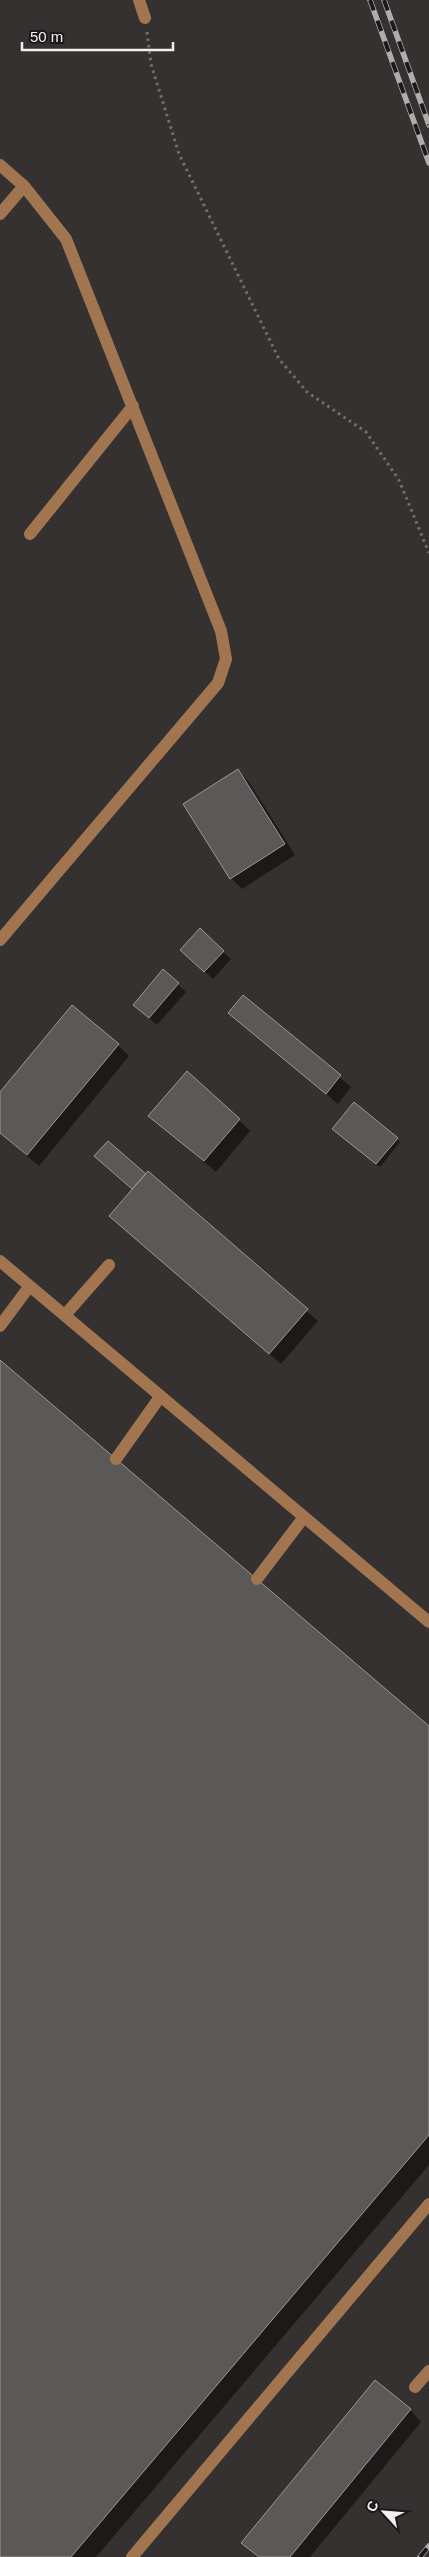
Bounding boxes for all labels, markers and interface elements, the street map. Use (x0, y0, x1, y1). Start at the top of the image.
scale bar (22, 20, 174, 52)
text: 50 m (30, 28, 63, 45)
north arrow (359, 2487, 409, 2537)
text: С (363, 2498, 382, 2514)

